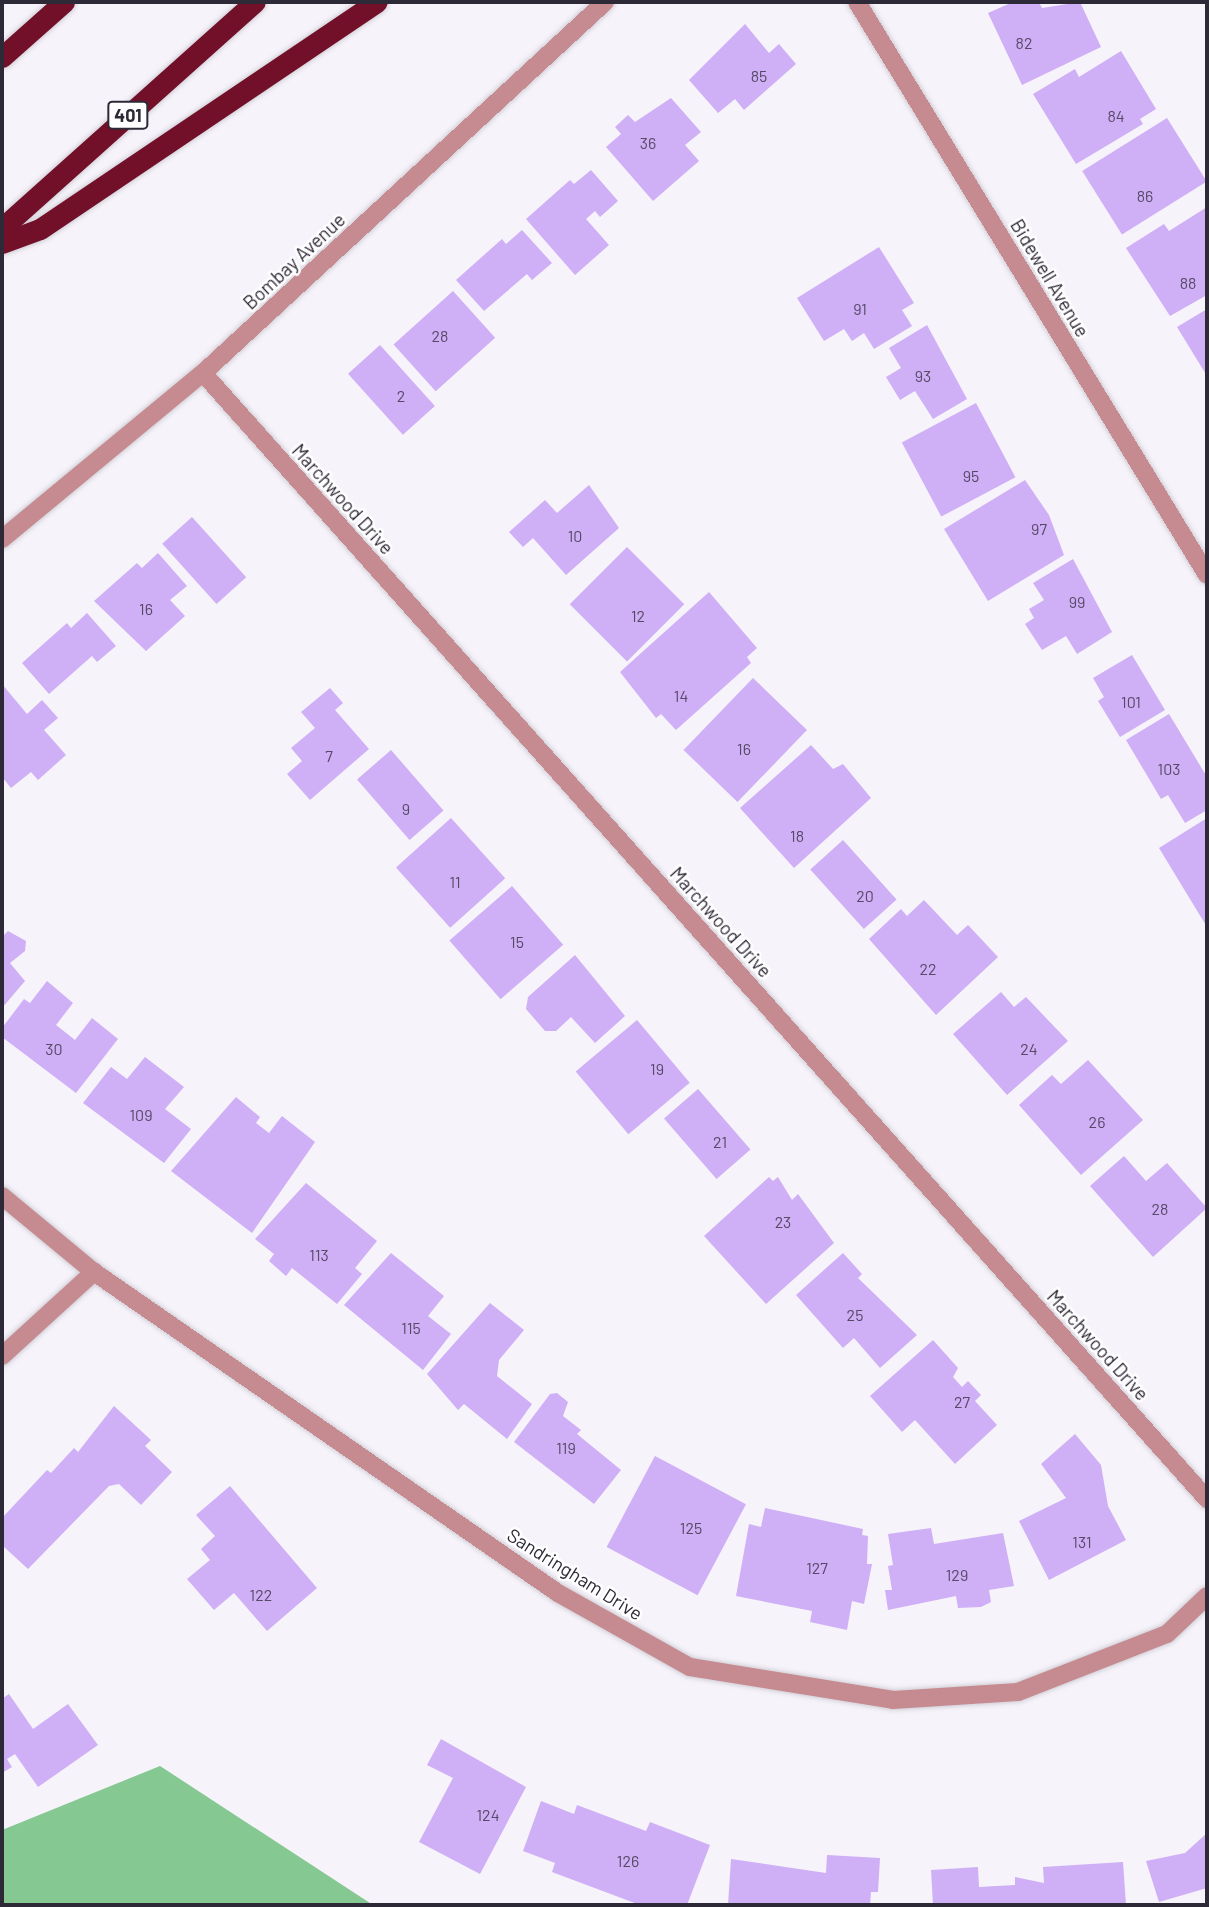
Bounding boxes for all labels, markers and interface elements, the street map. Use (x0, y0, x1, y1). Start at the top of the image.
house number: 82 (1016, 33, 1032, 53)
house number: 85 (751, 66, 767, 86)
road number: 401 (107, 100, 149, 130)
house number: 84 (1107, 106, 1125, 126)
house number: 36 (640, 133, 656, 153)
house number: 86 (1137, 186, 1153, 206)
street label: Bombay Avenue (238, 208, 350, 314)
street label: Bidewell Avenue (1006, 215, 1094, 341)
house number: 88 (1180, 273, 1196, 293)
house number: 91 (853, 299, 867, 319)
house number: 28 (432, 326, 448, 346)
house number: 93 (915, 366, 931, 386)
house number: 2 (397, 386, 405, 406)
street label: Marchwood Drive (287, 439, 399, 559)
house number: 95 (963, 466, 979, 486)
house number: 97 (1031, 519, 1047, 539)
house number: 10 (568, 526, 582, 546)
house number: 99 (1069, 592, 1085, 612)
house number: 16 (139, 599, 153, 619)
house number: 12 (631, 606, 645, 626)
house number: 14 (674, 686, 688, 706)
house number: 101 (1121, 692, 1141, 712)
house number: 16 (737, 739, 751, 759)
house number: 7 (325, 746, 333, 766)
house number: 103 (1158, 759, 1180, 779)
house number: 9 (402, 799, 410, 819)
house number: 18 (790, 826, 804, 846)
street label: Marchwood Drive (665, 862, 777, 982)
house number: 11 (449, 872, 461, 892)
house number: 20 (856, 886, 874, 906)
house number: 15 (510, 932, 524, 952)
house number: 22 (919, 959, 937, 979)
house number: 30 (45, 1039, 63, 1059)
house number: 24 (1020, 1039, 1038, 1059)
house number: 19 (650, 1059, 664, 1079)
house number: 109 (130, 1105, 152, 1125)
house number: 26 (1089, 1112, 1105, 1132)
house number: 21 (713, 1132, 727, 1152)
house number: 28 (1152, 1199, 1168, 1219)
house number: 23 (775, 1212, 791, 1232)
house number: 113 (309, 1245, 329, 1265)
street label: Marchwood Drive (1042, 1285, 1154, 1405)
house number: 25 (847, 1305, 863, 1325)
house number: 115 (401, 1318, 421, 1338)
house number: 27 (954, 1392, 970, 1412)
house number: 119 (556, 1438, 576, 1458)
house number: 125 (680, 1518, 702, 1538)
street label: Sandringham Drive (503, 1523, 647, 1625)
house number: 131 (1072, 1532, 1092, 1552)
house number: 127 (806, 1558, 828, 1578)
house number: 129 (946, 1565, 968, 1585)
house number: 122 (250, 1585, 272, 1605)
house number: 124 (477, 1805, 499, 1825)
house number: 126 (617, 1851, 639, 1871)

